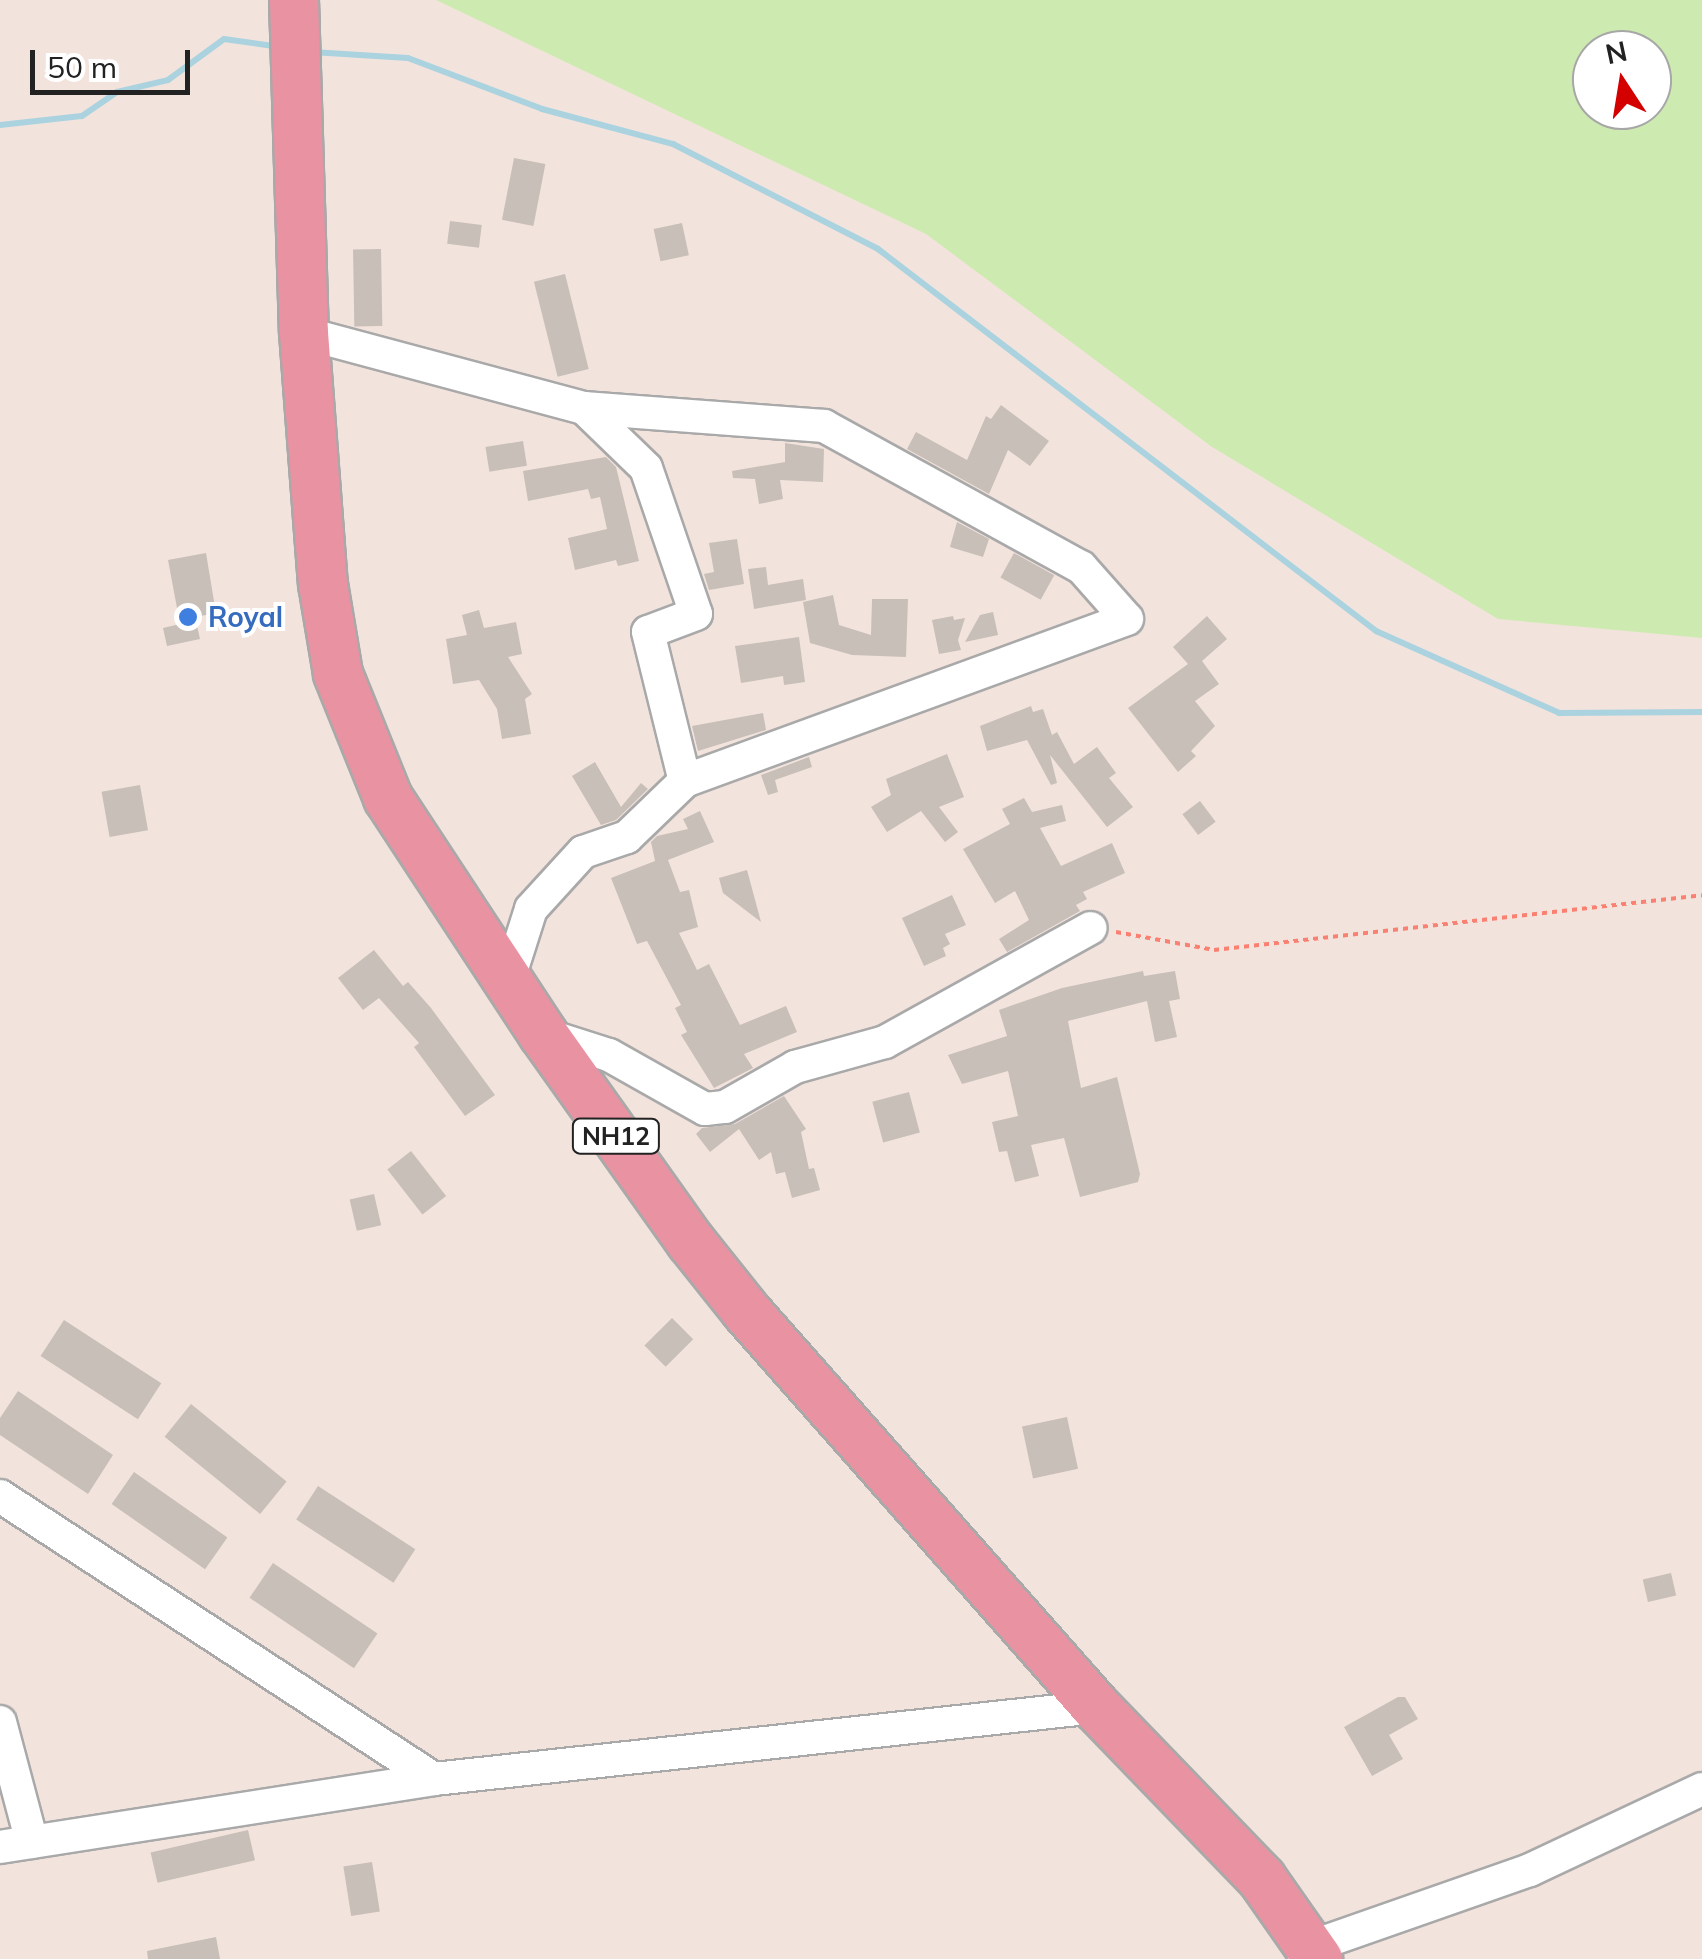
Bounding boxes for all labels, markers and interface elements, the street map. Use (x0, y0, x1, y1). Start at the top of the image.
scale bar (35, 30, 195, 92)
north arrow (1572, 30, 1672, 130)
text: N (1602, 33, 1630, 71)
text: 50 m (47, 48, 117, 86)
place label: Royal (208, 600, 283, 634)
marker: Royal (177, 606, 199, 628)
road number: NH12 (571, 1116, 661, 1156)

